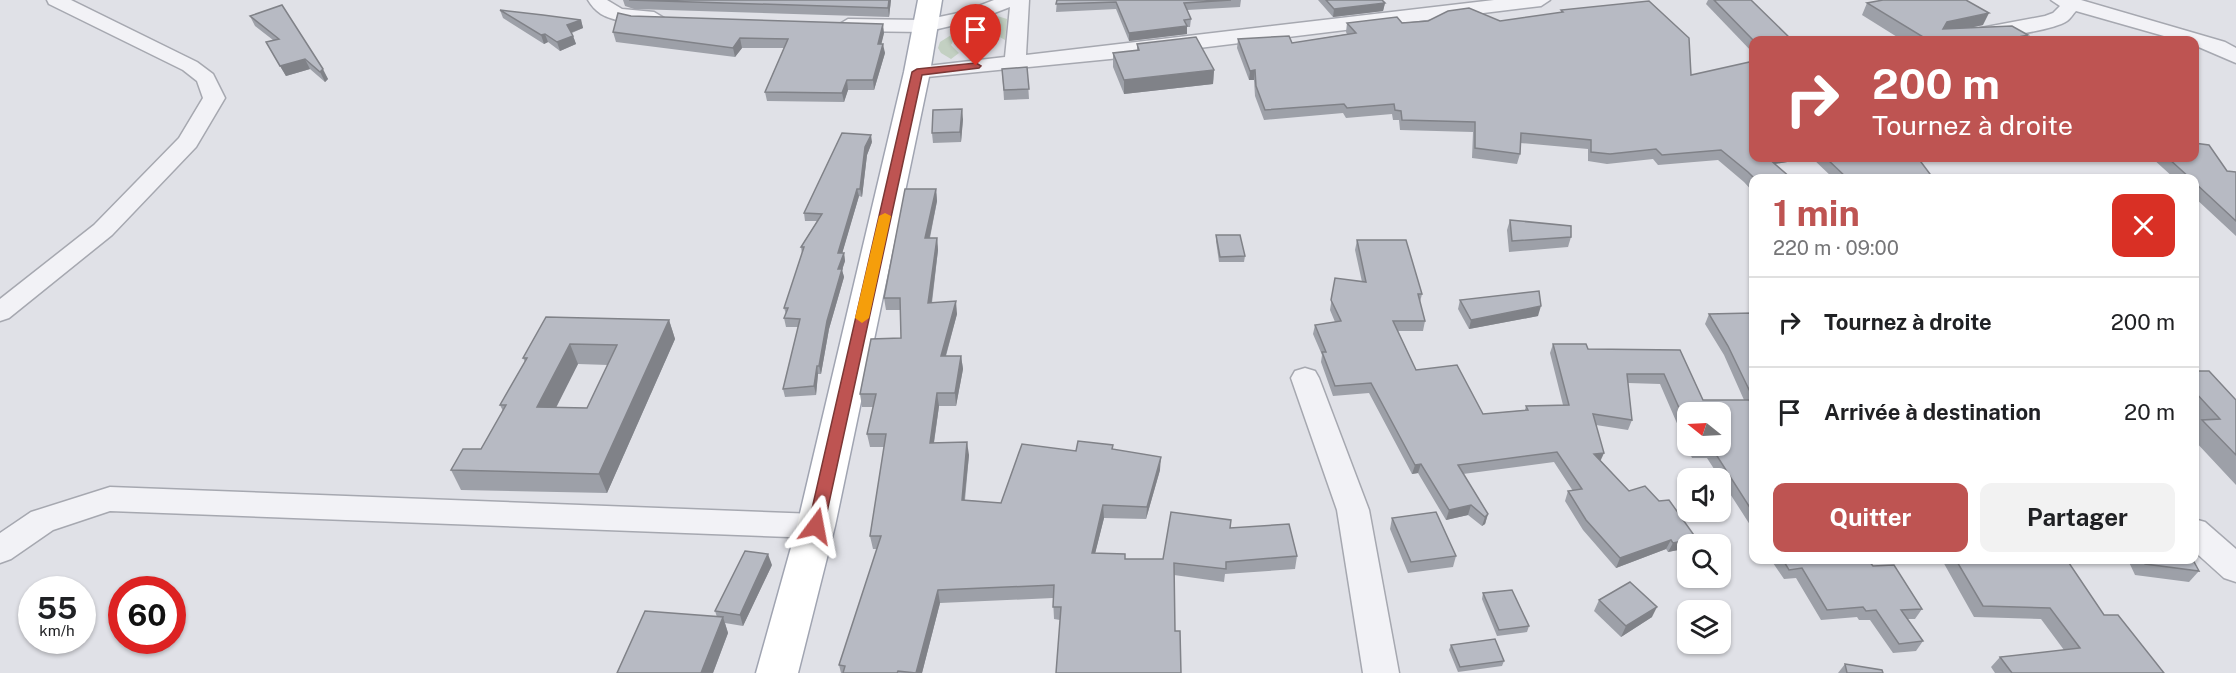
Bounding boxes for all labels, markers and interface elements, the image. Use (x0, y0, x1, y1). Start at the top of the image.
pin (950, 4, 1001, 66)
icon: arrive (959, 13, 992, 46)
text: 200 m (1872, 59, 2000, 108)
icon: right (1773, 60, 1851, 138)
text: Tournez à droite (1872, 109, 2073, 141)
text: 1 min (1773, 192, 1860, 234)
button: close (2112, 194, 2175, 257)
text: 220 m · 09:00 (1773, 236, 1899, 260)
icon: right (1773, 306, 1806, 339)
text: Tournez à droite (1824, 309, 1992, 335)
text: 200 m (2111, 309, 2175, 335)
icon: arrive (1773, 396, 1806, 429)
text: Arrivée à destination (1824, 399, 2041, 425)
text: 20 m (2124, 399, 2175, 425)
north arrow (1677, 402, 1731, 456)
map controls (1677, 402, 1731, 654)
button: sound (1677, 468, 1731, 522)
button: Quitter (1773, 483, 1968, 552)
button: Partager (1980, 483, 2175, 552)
position arrow (784, 494, 848, 558)
button: search (1677, 534, 1731, 588)
speed limit sign: 60 (108, 576, 186, 654)
text: 55 (37, 590, 77, 626)
button: layers (1677, 600, 1731, 654)
text: km/h (39, 622, 75, 639)

